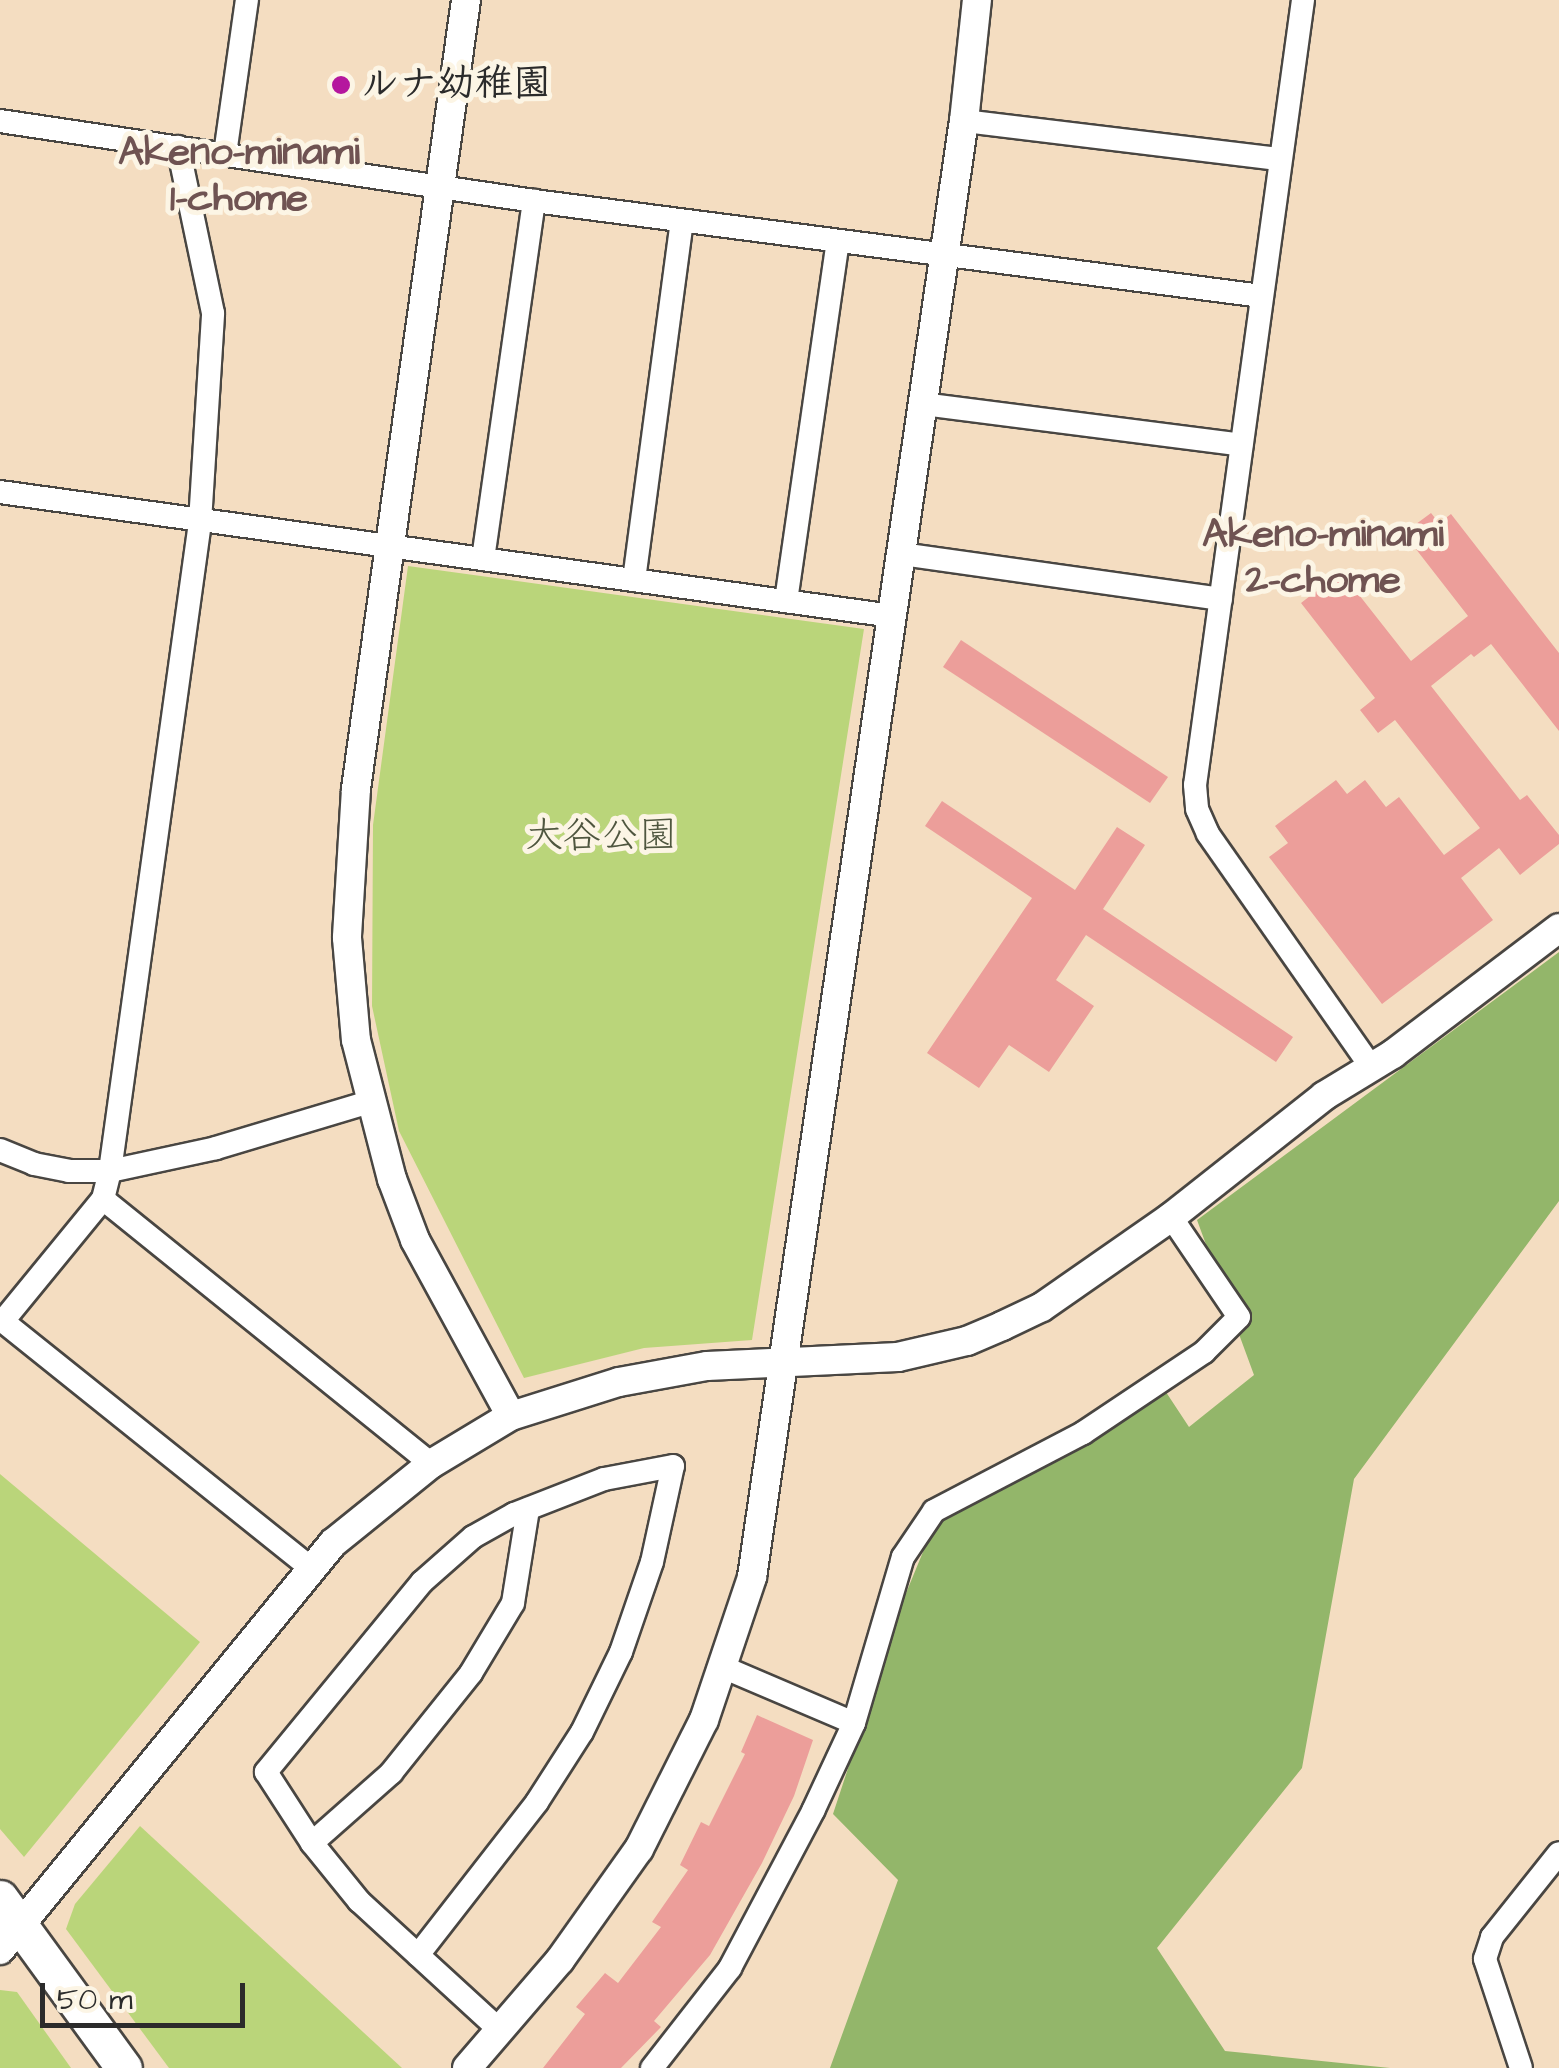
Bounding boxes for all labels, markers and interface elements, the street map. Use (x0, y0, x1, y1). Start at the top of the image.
place label: ルナ幼稚園 (361, 62, 551, 108)
marker: ルナ幼稚園 (330, 74, 352, 96)
district label: Akeno-minami 1-chome (118, 129, 360, 223)
district label: Akeno-minami 2-chome (1202, 511, 1444, 605)
park label: 大谷公園 (525, 814, 677, 860)
scale bar (45, 1963, 250, 2025)
text: 50 m (57, 1979, 133, 2021)

